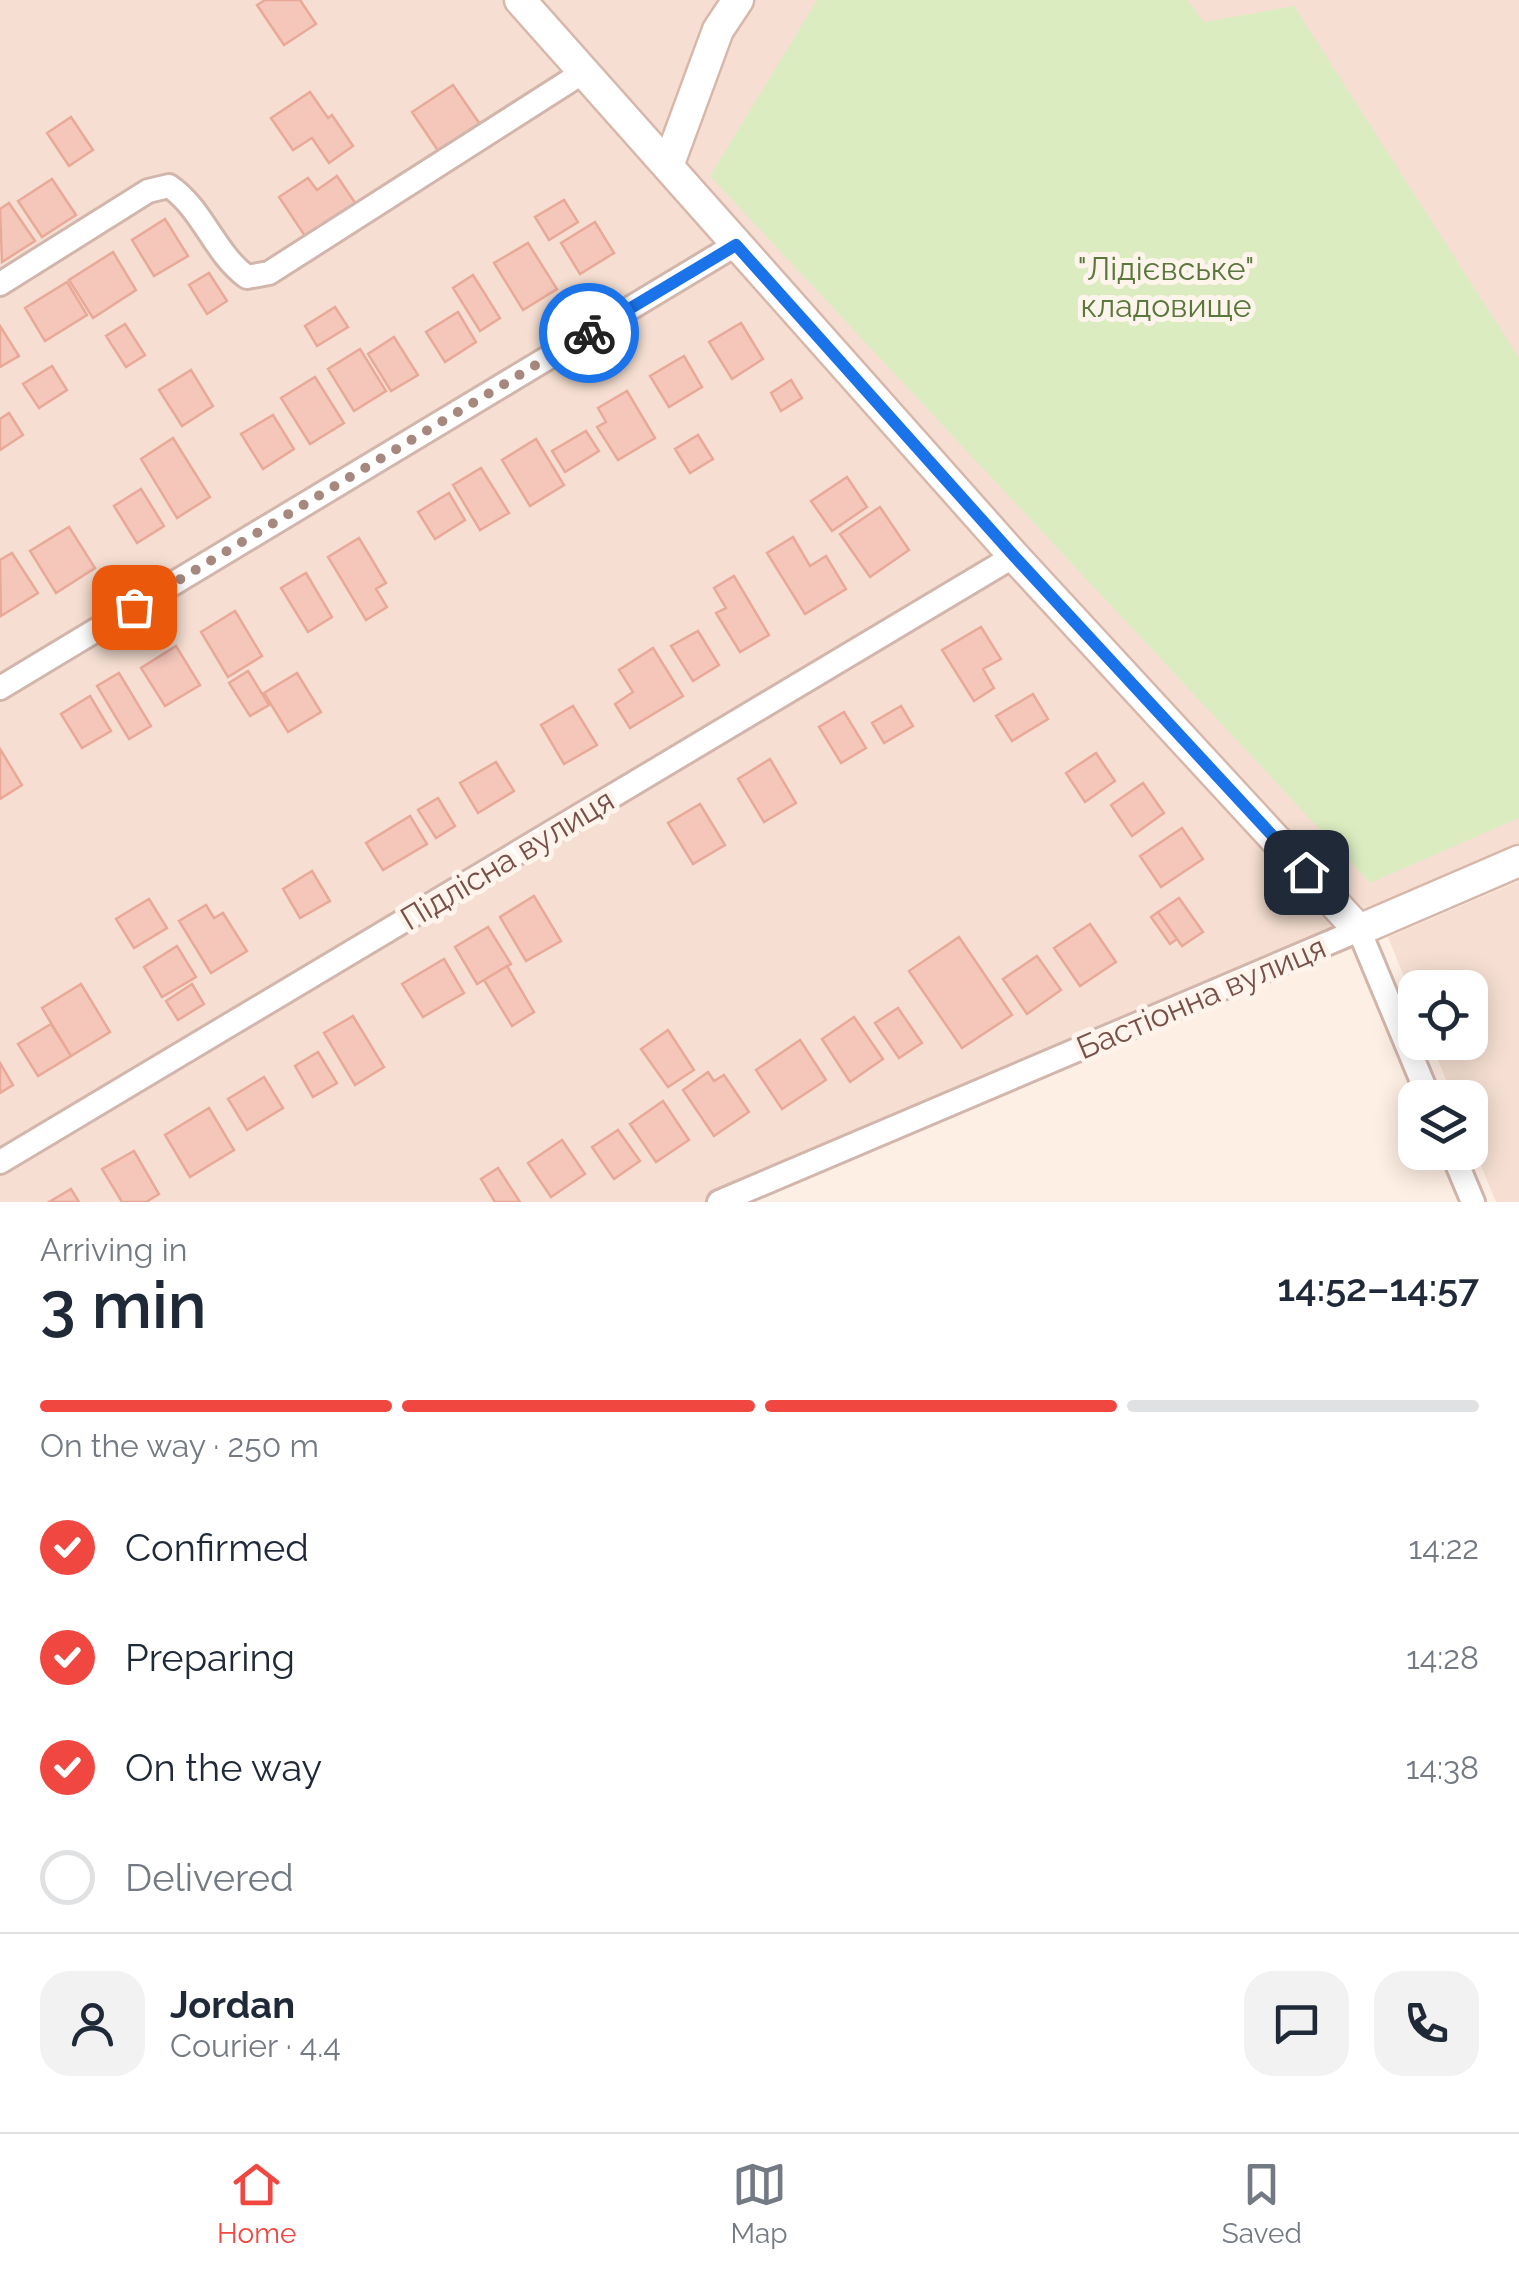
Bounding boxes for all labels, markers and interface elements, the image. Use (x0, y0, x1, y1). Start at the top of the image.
park label: "Лідієвське" кладовище (1078, 250, 1254, 324)
courier (539, 283, 639, 383)
icon: bike (562, 306, 617, 361)
pin (92, 565, 177, 650)
icon: bag (107, 580, 162, 635)
street label: Підлісна вулиця (394, 781, 620, 937)
pin (1264, 830, 1349, 915)
icon: home (1279, 845, 1334, 900)
street label: Бастіонна вулиця (1071, 928, 1331, 1066)
map controls (1398, 970, 1488, 1170)
button: locate (1398, 970, 1488, 1060)
button: layers (1398, 1080, 1488, 1170)
text: Arriving in (40, 1231, 187, 1268)
text: 14:52–14:57 (1277, 1265, 1479, 1310)
text: 3 min (40, 1267, 207, 1343)
text: On the way · 250 m (40, 1427, 319, 1464)
icon: check (40, 1520, 95, 1575)
text: Confirmed (125, 1525, 309, 1570)
text: 14:22 (1408, 1529, 1479, 1566)
icon: check (40, 1630, 95, 1685)
text: Preparing (125, 1635, 295, 1680)
text: 14:28 (1406, 1639, 1479, 1676)
icon: check (40, 1740, 95, 1795)
text: On the way (125, 1745, 322, 1790)
text: 14:38 (1406, 1749, 1479, 1786)
text: Delivered (125, 1855, 294, 1900)
button: person (40, 1971, 145, 2076)
button: chat (1244, 1971, 1349, 2076)
button: phone (1374, 1971, 1479, 2076)
text: Jordan (170, 1982, 295, 2027)
text: Courier · 4.4 (170, 2027, 341, 2064)
tab: Home (217, 2157, 296, 2250)
tab: Map (731, 2157, 788, 2250)
tab: Saved (1222, 2157, 1302, 2250)

